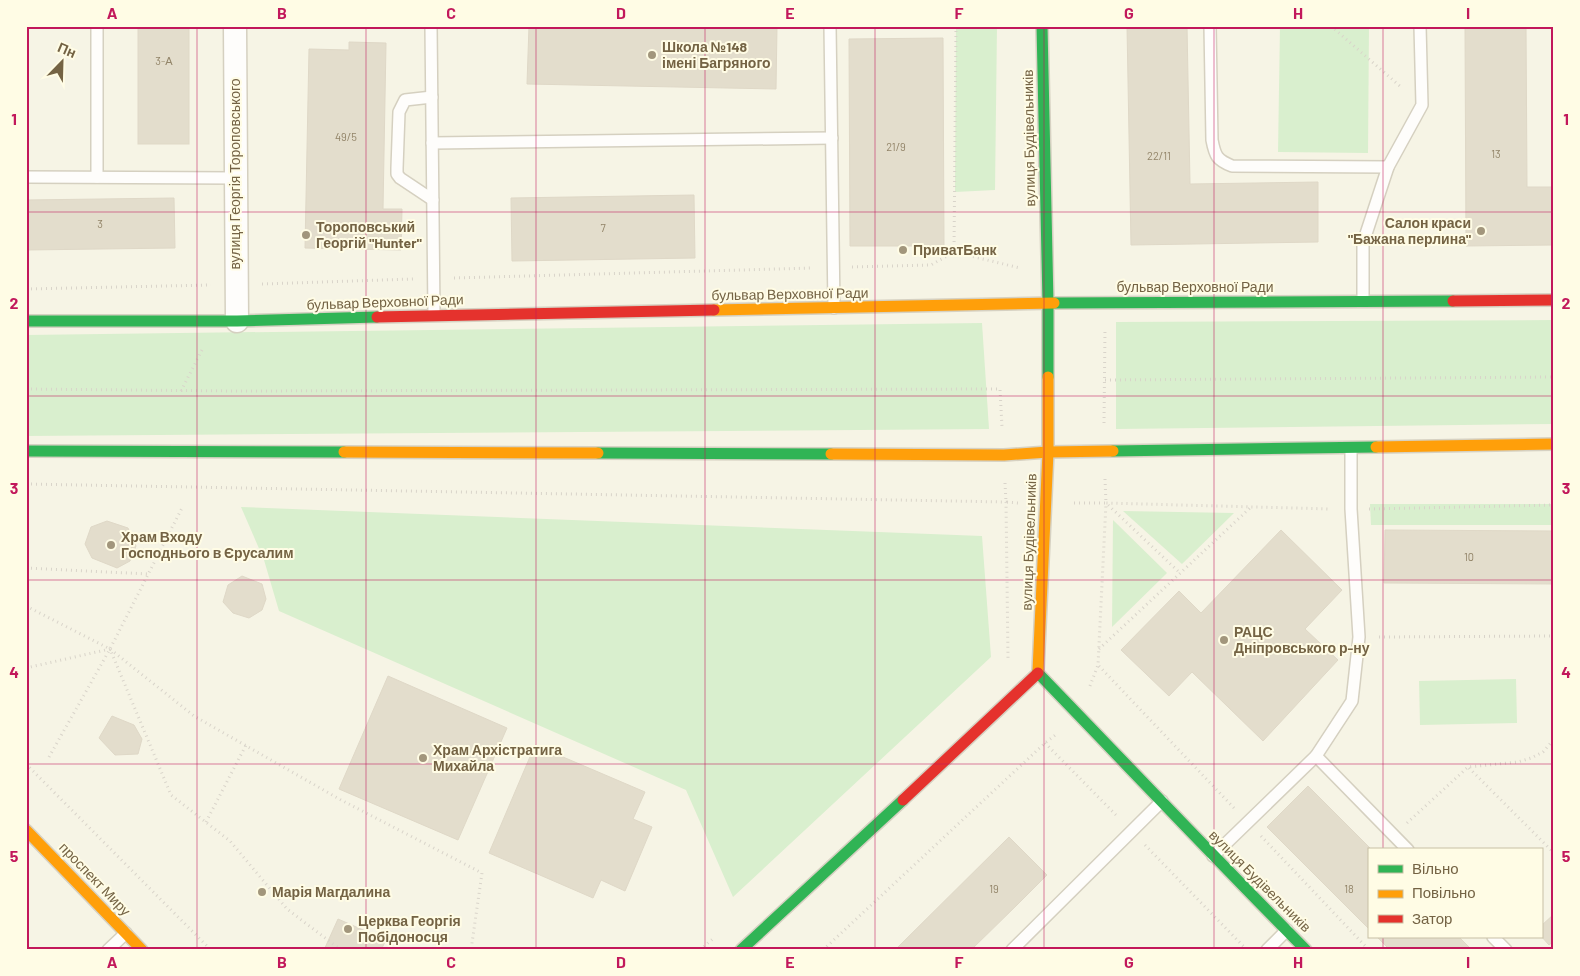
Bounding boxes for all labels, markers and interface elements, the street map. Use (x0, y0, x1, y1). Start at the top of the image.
text: A (107, 3, 118, 22)
text: B (277, 3, 287, 22)
text: C (446, 3, 456, 22)
text: D (616, 3, 626, 22)
text: E (785, 3, 795, 22)
text: F (955, 3, 964, 22)
text: G (1124, 3, 1134, 22)
text: H (1293, 3, 1303, 22)
text: I (1466, 3, 1470, 22)
north arrow (38, 38, 88, 88)
text: Пн (55, 38, 79, 61)
place label: Школа №148 імені Багряного (662, 38, 771, 71)
marker: Школа №148 імені Багряного (646, 49, 658, 61)
house number: 3-А (155, 54, 173, 67)
street label: вулиця Будівельників (1019, 69, 1038, 207)
street label: вулиця Георгія Тороповського (226, 78, 243, 270)
text: 1 (11, 109, 17, 128)
text: 1 (1563, 109, 1569, 128)
house number: 49/5 (335, 130, 357, 143)
house number: 21/9 (886, 140, 906, 153)
house number: 13 (1491, 147, 1501, 160)
house number: 22/11 (1147, 149, 1171, 162)
place label: Салон краси "Бажана перлина" (1348, 214, 1471, 247)
house number: 3 (97, 217, 103, 230)
place label: Тороповський Георгій "Hunter" (316, 218, 422, 251)
house number: 7 (600, 221, 606, 234)
marker: Салон краси "Бажана перлина" (1475, 225, 1487, 237)
marker: Тороповський Георгій "Hunter" (300, 229, 312, 241)
place label: ПриватБанк (913, 241, 998, 258)
marker: ПриватБанк (897, 244, 909, 256)
street label: бульвар Верховної Ради (1116, 278, 1274, 295)
street label: бульвар Верховної Ради (711, 284, 869, 303)
street label: бульвар Верховної Ради (306, 290, 464, 313)
text: 2 (10, 293, 19, 312)
text: 2 (1562, 293, 1571, 312)
street label: вулиця Будівельників (1018, 473, 1039, 611)
text: 3 (10, 478, 18, 497)
text: 3 (1562, 478, 1570, 497)
place label: Храм Входу Господнього в Єрусалим (121, 528, 294, 561)
marker: Храм Входу Господнього в Єрусалим (105, 539, 117, 551)
house number: 10 (1464, 550, 1474, 563)
place label: РАЦС Дніпровського р-ну (1234, 623, 1370, 656)
marker: РАЦС Дніпровського р-ну (1218, 634, 1230, 646)
text: 4 (9, 662, 19, 681)
text: 4 (1561, 662, 1571, 681)
place label: Храм Архістратига Михайла (433, 741, 562, 774)
marker: Храм Архістратига Михайла (417, 752, 429, 764)
street label: вулиця Будівельників (1206, 826, 1315, 935)
street label: проспект Миру (56, 839, 135, 919)
text: 5 (10, 846, 19, 865)
text: 5 (1562, 846, 1571, 865)
legend (1368, 848, 1542, 938)
text: Вільно (1412, 859, 1459, 877)
house number: 19 (989, 882, 999, 895)
house number: 18 (1344, 882, 1354, 895)
place label: Марія Магдалина (272, 883, 391, 900)
text: Повільно (1412, 883, 1476, 901)
marker: Марія Магдалина (256, 886, 268, 898)
text: Затор (1412, 909, 1452, 927)
place label: Церква Георгія Побідоносця (358, 912, 461, 945)
marker: Церква Георгія Побідоносця (342, 923, 354, 935)
text: A (107, 952, 118, 971)
text: B (277, 952, 287, 971)
text: C (446, 952, 456, 971)
text: D (616, 952, 626, 971)
text: E (785, 952, 795, 971)
text: F (955, 952, 964, 971)
text: G (1124, 952, 1134, 971)
text: H (1293, 952, 1303, 971)
text: I (1466, 952, 1470, 971)

